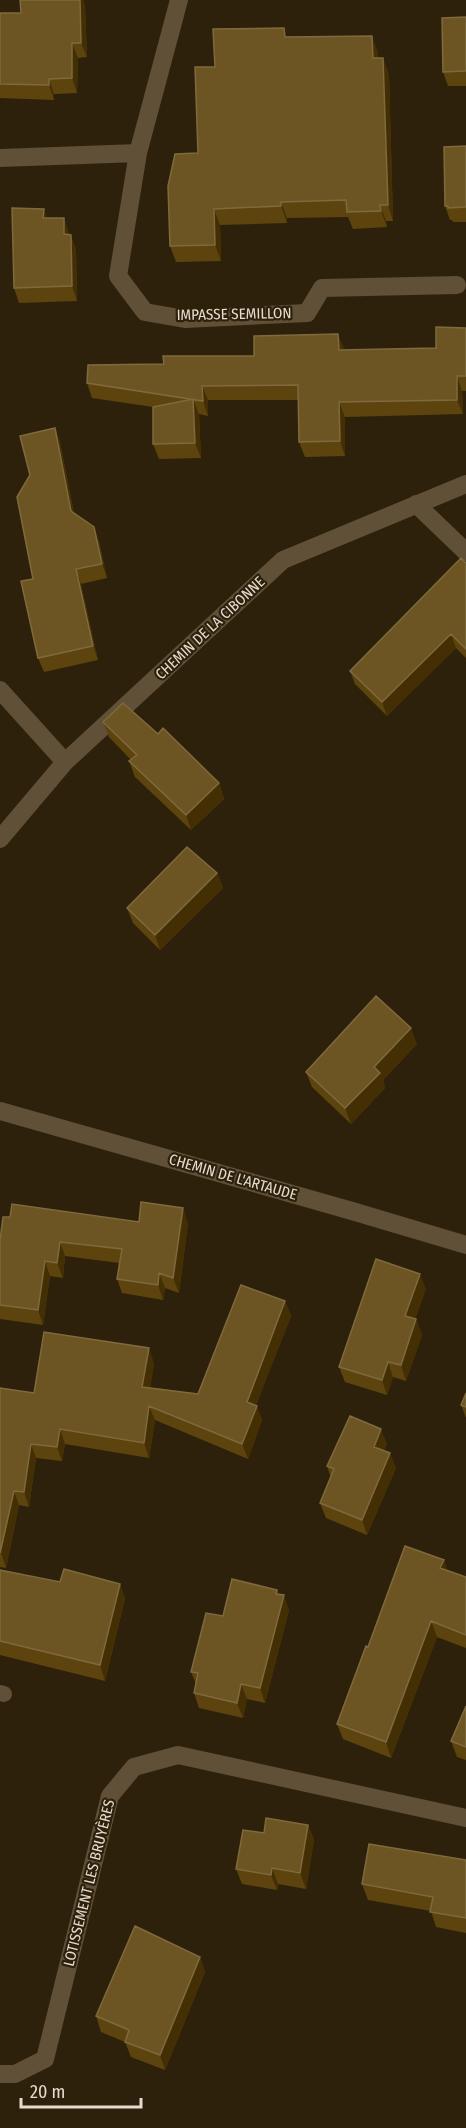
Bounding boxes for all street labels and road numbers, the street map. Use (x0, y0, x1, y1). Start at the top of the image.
street label: IMPASSE SEMILLON (176, 304, 292, 324)
street label: CHEMIN DE LA CIBONNE (152, 573, 268, 683)
street label: CHEMIN DE L'ARTAUDE (167, 1150, 299, 1204)
street label: LOTISSEMENT LES BRUYÈRES (60, 1798, 118, 1968)

